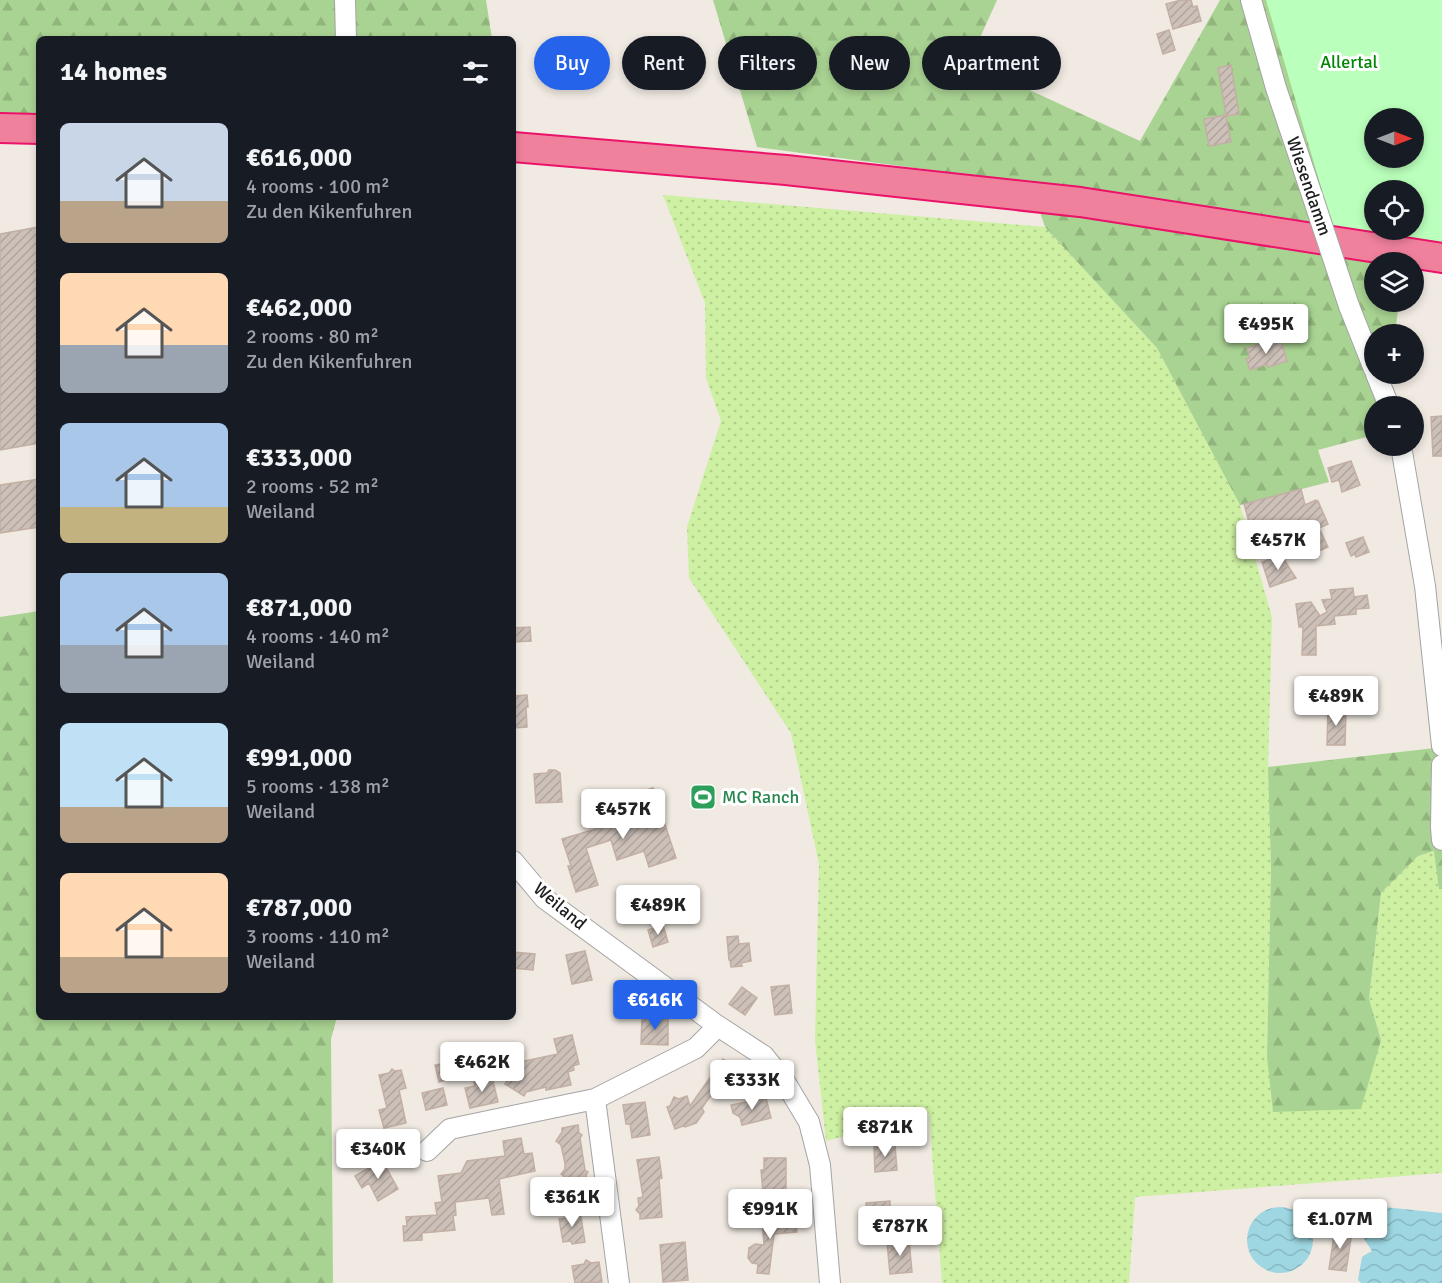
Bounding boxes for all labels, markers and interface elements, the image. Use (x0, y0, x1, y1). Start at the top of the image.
chip: Buy (534, 36, 610, 90)
chip: Rent (622, 36, 706, 90)
chip: Filters (718, 36, 817, 90)
chip: New (829, 36, 910, 90)
chip: Apartment (922, 36, 1061, 90)
park label: Allertal (1320, 51, 1378, 73)
text: 14 homes (60, 56, 167, 88)
icon: filters (459, 56, 492, 89)
north arrow (1364, 108, 1424, 168)
map controls (1364, 108, 1424, 456)
street label: Wiesendamm (1282, 134, 1336, 238)
text: €616,000 (246, 142, 352, 174)
icon: home (108, 147, 180, 219)
text: 4 rooms · 100 m² (246, 174, 390, 199)
button: locate (1364, 180, 1424, 240)
text: Zu den Kikenfuhren (246, 199, 412, 224)
button: layers (1364, 252, 1424, 312)
text: €462,000 (246, 292, 352, 324)
icon: home (108, 297, 180, 369)
pin: €495K (1224, 304, 1308, 355)
text: €495K (1238, 311, 1294, 336)
text: 2 rooms · 80 m² (246, 324, 379, 349)
button: + (1364, 324, 1424, 384)
text: Zu den Kikenfuhren (246, 349, 412, 374)
button: − (1364, 396, 1424, 456)
text: €333,000 (246, 442, 352, 474)
icon: home (108, 447, 180, 519)
text: 2 rooms · 52 m² (246, 474, 379, 499)
text: Weiland (246, 499, 315, 524)
pin: €457K (1236, 520, 1320, 571)
text: €457K (1250, 527, 1306, 552)
text: €871,000 (246, 592, 352, 624)
icon: home (108, 597, 180, 669)
text: 4 rooms · 140 m² (246, 624, 390, 649)
text: Weiland (246, 649, 315, 674)
pin: €489K (1294, 676, 1378, 727)
text: €489K (1308, 683, 1364, 708)
text: €991,000 (246, 742, 352, 774)
icon: home (108, 747, 180, 819)
text: 5 rooms · 138 m² (246, 774, 390, 799)
sports icon: MC Ranch (688, 782, 718, 812)
place label: MC Ranch (722, 786, 799, 808)
pin: €457K (581, 789, 665, 840)
text: €457K (595, 796, 651, 821)
text: Weiland (246, 799, 315, 824)
street label: Weiland (529, 878, 591, 934)
pin: €489K (616, 885, 700, 936)
text: €787,000 (246, 892, 352, 924)
text: €489K (630, 892, 686, 917)
icon: home (108, 897, 180, 969)
text: 3 rooms · 110 m² (246, 924, 390, 949)
text: Weiland (246, 949, 315, 974)
pin: €616K (613, 980, 697, 1031)
text: €616K (627, 987, 683, 1012)
pin: €462K (440, 1042, 524, 1093)
text: €462K (454, 1049, 510, 1074)
pin: €333K (710, 1060, 794, 1111)
text: €333K (724, 1067, 780, 1092)
pin: €871K (843, 1107, 927, 1158)
text: €871K (857, 1114, 913, 1139)
pin: €340K (336, 1129, 420, 1180)
text: €340K (350, 1136, 406, 1161)
pin: €361K (530, 1177, 614, 1228)
text: €361K (544, 1184, 600, 1209)
pin: €991K (728, 1189, 812, 1240)
text: €991K (742, 1196, 798, 1221)
pin: €1.07M (1291, 1199, 1389, 1250)
pin: €787K (858, 1206, 942, 1257)
text: €1.07M (1307, 1206, 1373, 1231)
text: €787K (872, 1213, 928, 1238)

